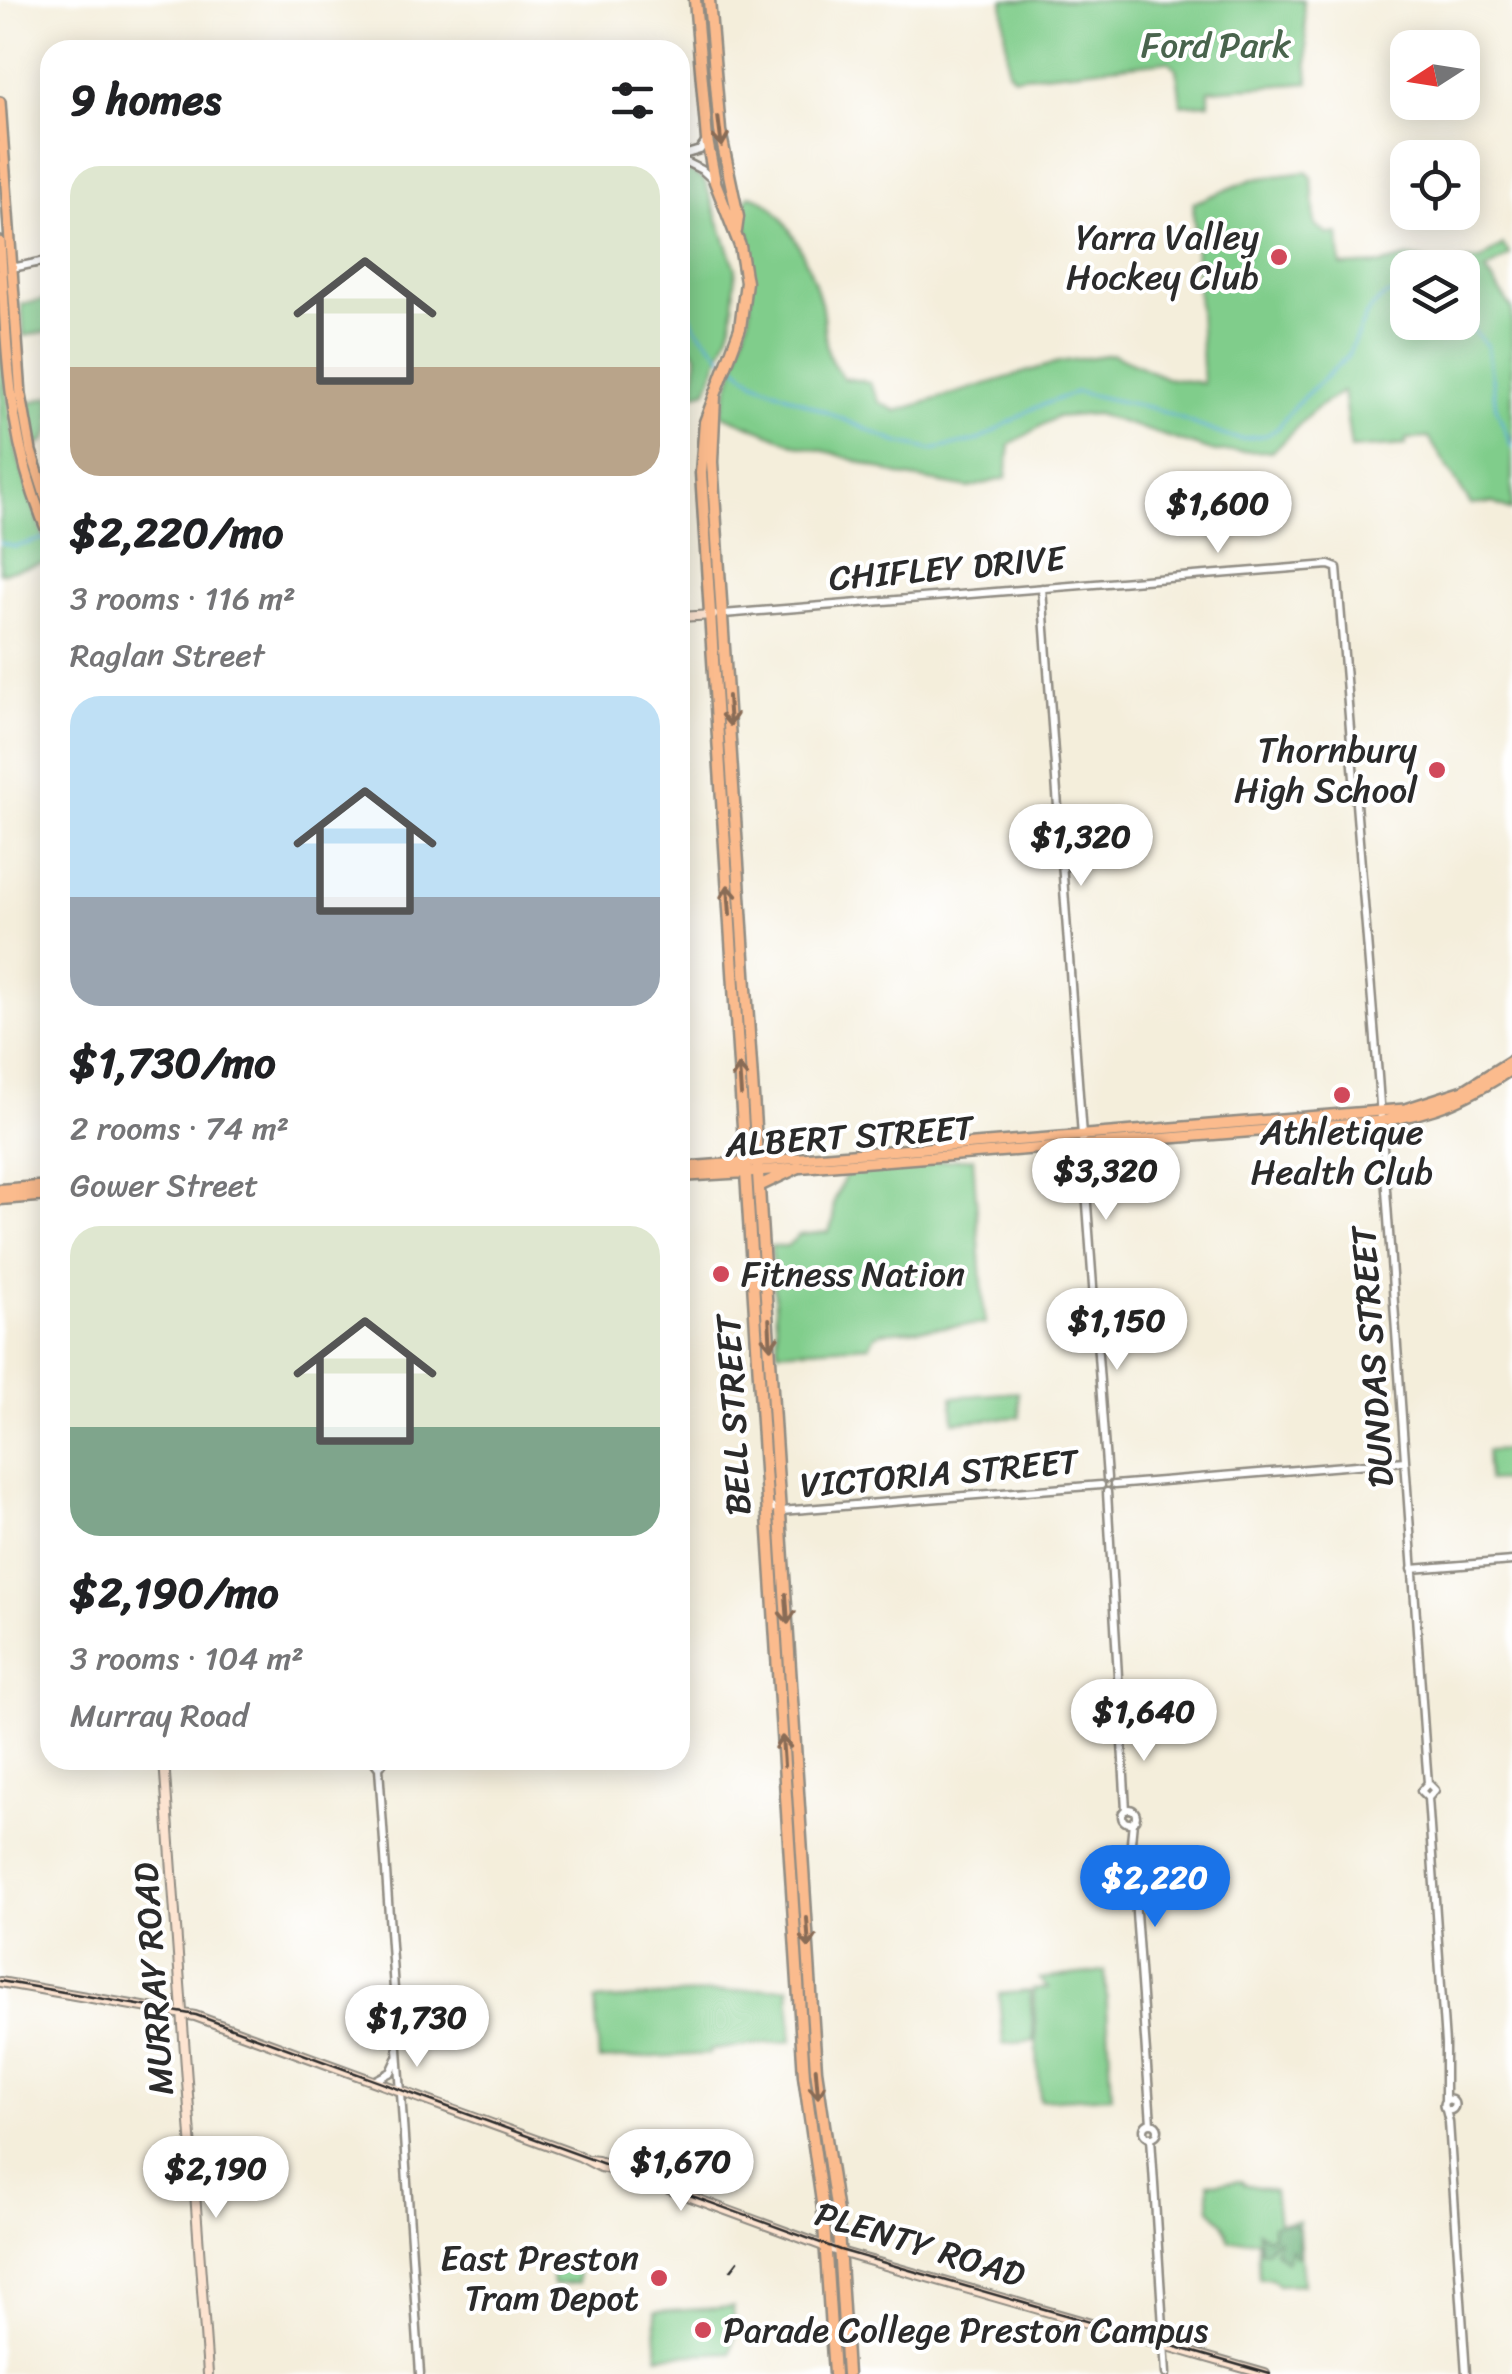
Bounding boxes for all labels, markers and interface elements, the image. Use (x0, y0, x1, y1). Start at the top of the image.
park label: Ford Park (1141, 14, 1291, 76)
north arrow (1390, 30, 1480, 120)
map controls (1390, 30, 1480, 340)
text: 9 homes (70, 63, 221, 137)
icon: filters (605, 73, 660, 128)
one-way arrow (711, 115, 730, 148)
button: locate (1390, 140, 1480, 230)
place label: Yarra Valley Hockey Club (1066, 206, 1260, 308)
icon: home (275, 231, 455, 411)
marker: Yarra Valley Hockey Club (1268, 246, 1290, 268)
button: layers (1390, 250, 1480, 340)
pin: $1,600 (1137, 471, 1299, 556)
text: $1,600 (1167, 475, 1269, 532)
text: $2,220/mo (70, 496, 283, 570)
street label: CHIFLEY DRIVE (826, 527, 1070, 609)
text: 3 rooms · 116 m² (70, 570, 296, 627)
text: Raglan Street (70, 627, 265, 684)
one-way arrow (720, 695, 739, 727)
place label: Thornbury High School (1234, 719, 1418, 821)
marker: Thornbury High School (1426, 759, 1448, 781)
icon: home (275, 761, 455, 941)
pin: $1,320 (1000, 804, 1162, 889)
text: $1,320 (1031, 808, 1131, 865)
one-way arrow (719, 885, 738, 917)
text: $1,730/mo (70, 1026, 276, 1100)
one-way arrow (730, 1065, 749, 1097)
marker: Athletique Health Club (1331, 1084, 1353, 1106)
street label: ALBERT STREET (722, 1096, 977, 1176)
text: 2 rooms · 74 m² (70, 1100, 289, 1157)
place label: Athletique Health Club (1251, 1101, 1433, 1203)
pin: $3,320 (1025, 1138, 1187, 1223)
text: $3,320 (1054, 1142, 1158, 1199)
text: Gower Street (70, 1157, 258, 1214)
street label: DUNDAS STREET (1332, 1222, 1412, 1490)
place label: Fitness Nation (741, 1243, 965, 1305)
marker: Fitness Nation (710, 1263, 732, 1285)
pin: $1,150 (1036, 1288, 1198, 1373)
icon: home (275, 1291, 455, 1471)
text: $1,150 (1068, 1292, 1166, 1349)
street label: BELL STREET (697, 1311, 769, 1517)
one-way arrow (761, 1317, 780, 1349)
street label: VICTORIA STREET (798, 1430, 1083, 1516)
text: $2,190/mo (70, 1556, 279, 1630)
one-way arrow (778, 1592, 797, 1624)
text: 3 rooms · 104 m² (70, 1630, 304, 1687)
pin: $1,640 (1063, 1679, 1225, 1764)
text: $1,640 (1093, 1683, 1195, 1740)
text: Murray Road (70, 1687, 248, 1744)
one-way arrow (773, 1736, 792, 1768)
pin: $2,220 (1074, 1845, 1236, 1930)
text: $2,220 (1102, 1849, 1208, 1906)
street label: MURRAY ROAD (114, 1861, 192, 2097)
one-way arrow (798, 1917, 817, 1949)
pin: $1,730 (336, 1985, 498, 2070)
text: $1,730 (367, 1989, 467, 2046)
one-way arrow (808, 2066, 827, 2098)
pin: $1,670 (600, 2129, 762, 2214)
text: $1,670 (631, 2133, 731, 2190)
pin: $2,190 (135, 2136, 297, 2221)
text: $2,190 (165, 2140, 267, 2197)
street label: PLENTY ROAD (807, 2183, 1033, 2305)
place label: East Preston Tram Depot (440, 2227, 639, 2329)
marker: East Preston Tram Depot (648, 2267, 670, 2289)
place label: Parade College Preston Campus (723, 2299, 1209, 2361)
marker: Parade College Preston Campus (692, 2319, 714, 2341)

